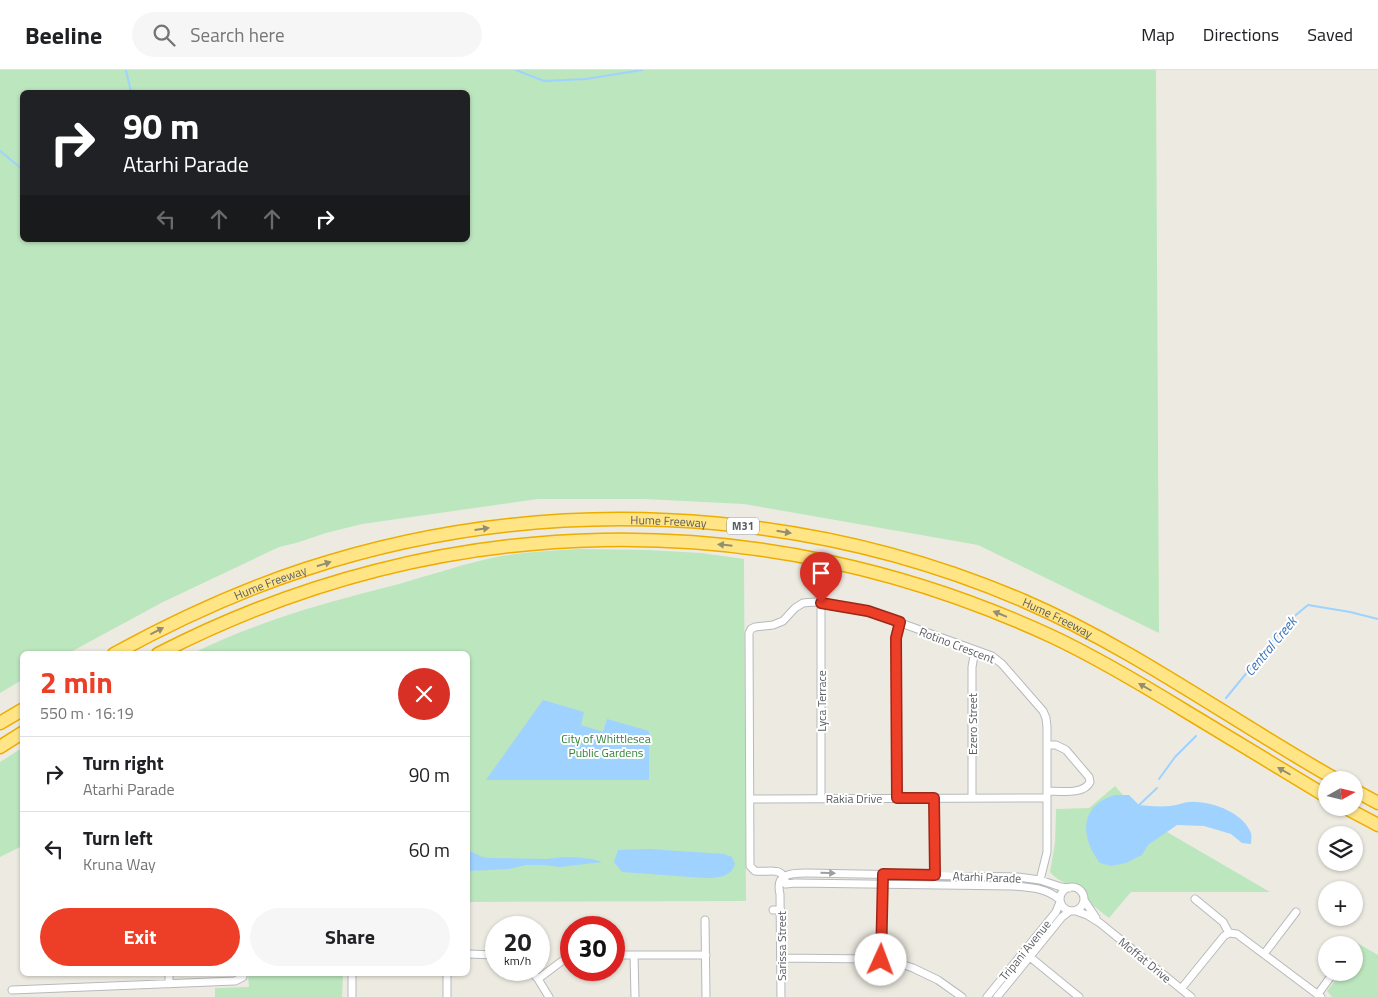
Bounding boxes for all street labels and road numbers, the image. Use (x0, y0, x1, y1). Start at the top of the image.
street label: Hume Freeway (630, 510, 708, 532)
road number: M31 (727, 518, 759, 534)
street label: Hume Freeway (231, 560, 309, 604)
street label: Hume Freeway (1020, 592, 1097, 642)
street label: Rotino Crescent (916, 622, 998, 668)
street label: Lyca Terrace (812, 670, 831, 732)
street label: Ezero Street (963, 692, 982, 755)
street label: Rakia Drive (826, 789, 882, 808)
street label: Atarhi Parade (952, 866, 1022, 888)
street label: Sarissa Street (772, 910, 791, 981)
street label: Tripani Avenue (994, 915, 1056, 985)
street label: Moffat Drive (1114, 933, 1176, 987)

